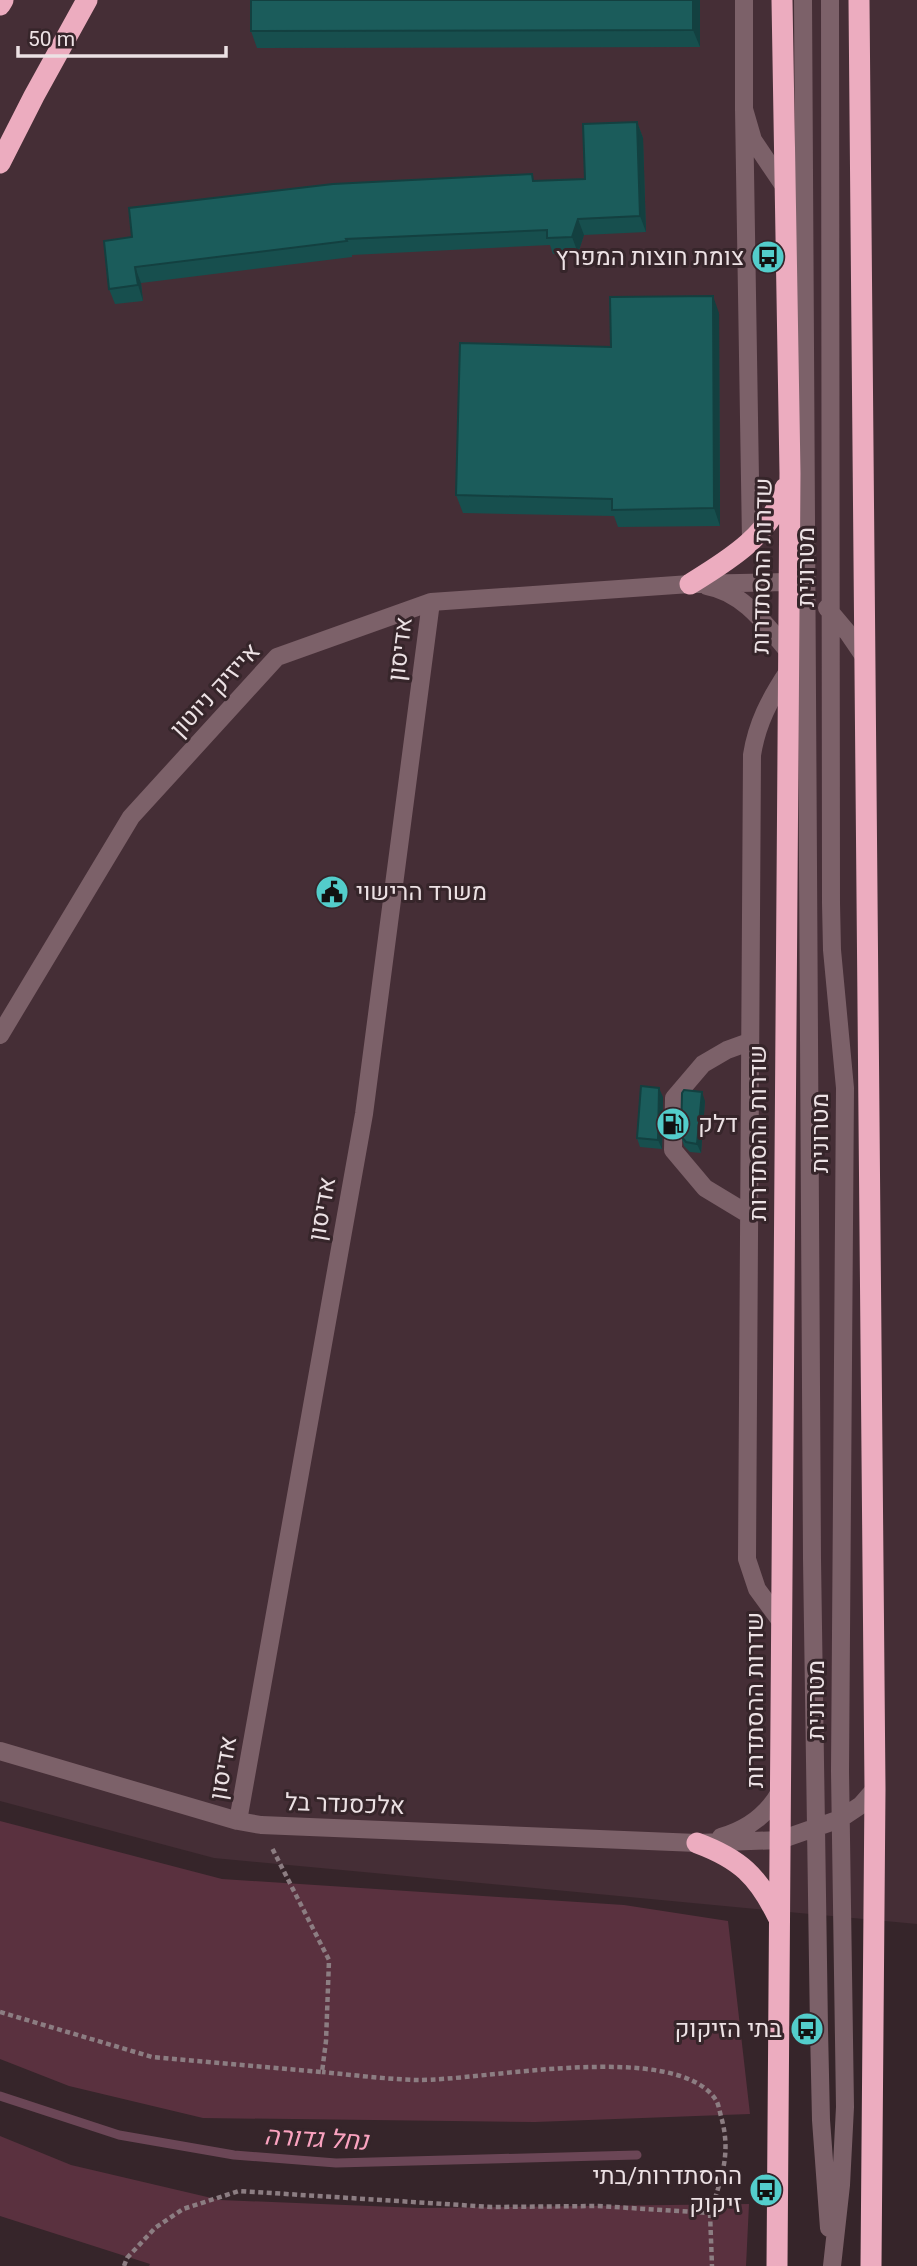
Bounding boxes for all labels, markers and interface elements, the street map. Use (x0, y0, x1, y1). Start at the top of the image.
scale bar (18, 14, 226, 58)
text: 50 m (28, 27, 75, 51)
bus stop icon: צומת חוצות המפרץ (749, 238, 787, 276)
place label: צומת חוצות המפרץ (556, 243, 744, 271)
street label: שדרות ההסתדרות (746, 478, 778, 654)
street label: מטרונית (792, 527, 820, 607)
street label: אדיסון (382, 615, 418, 683)
street label: אייזיק ניוטון (164, 637, 266, 743)
public building icon: משרד הרישוי (313, 873, 351, 911)
place label: משרד הרישוי (356, 878, 487, 906)
street label: שדרות ההסתדרות (744, 1045, 772, 1221)
street label: מטרונית (806, 1093, 834, 1173)
fuel station icon: דלק (654, 1105, 692, 1143)
place label: דלק (698, 1110, 738, 1138)
street label: אדיסון (303, 1175, 341, 1243)
street label: שדרות ההסתדרות (741, 1612, 769, 1788)
street label: מטרונית (802, 1660, 830, 1740)
street label: אדיסון (204, 1734, 242, 1802)
street label: אלכסנדר בל (285, 1788, 405, 1820)
bus stop icon: בתי הזיקוק (788, 2010, 826, 2048)
place label: בתי הזיקוק (674, 2015, 782, 2043)
water label: נחל גדורה (263, 2120, 370, 2156)
place label: ההסתדרות/בתי זיקוק (592, 2162, 742, 2218)
bus stop icon: ההסתדרות/בתי זיקוק (747, 2171, 785, 2209)

